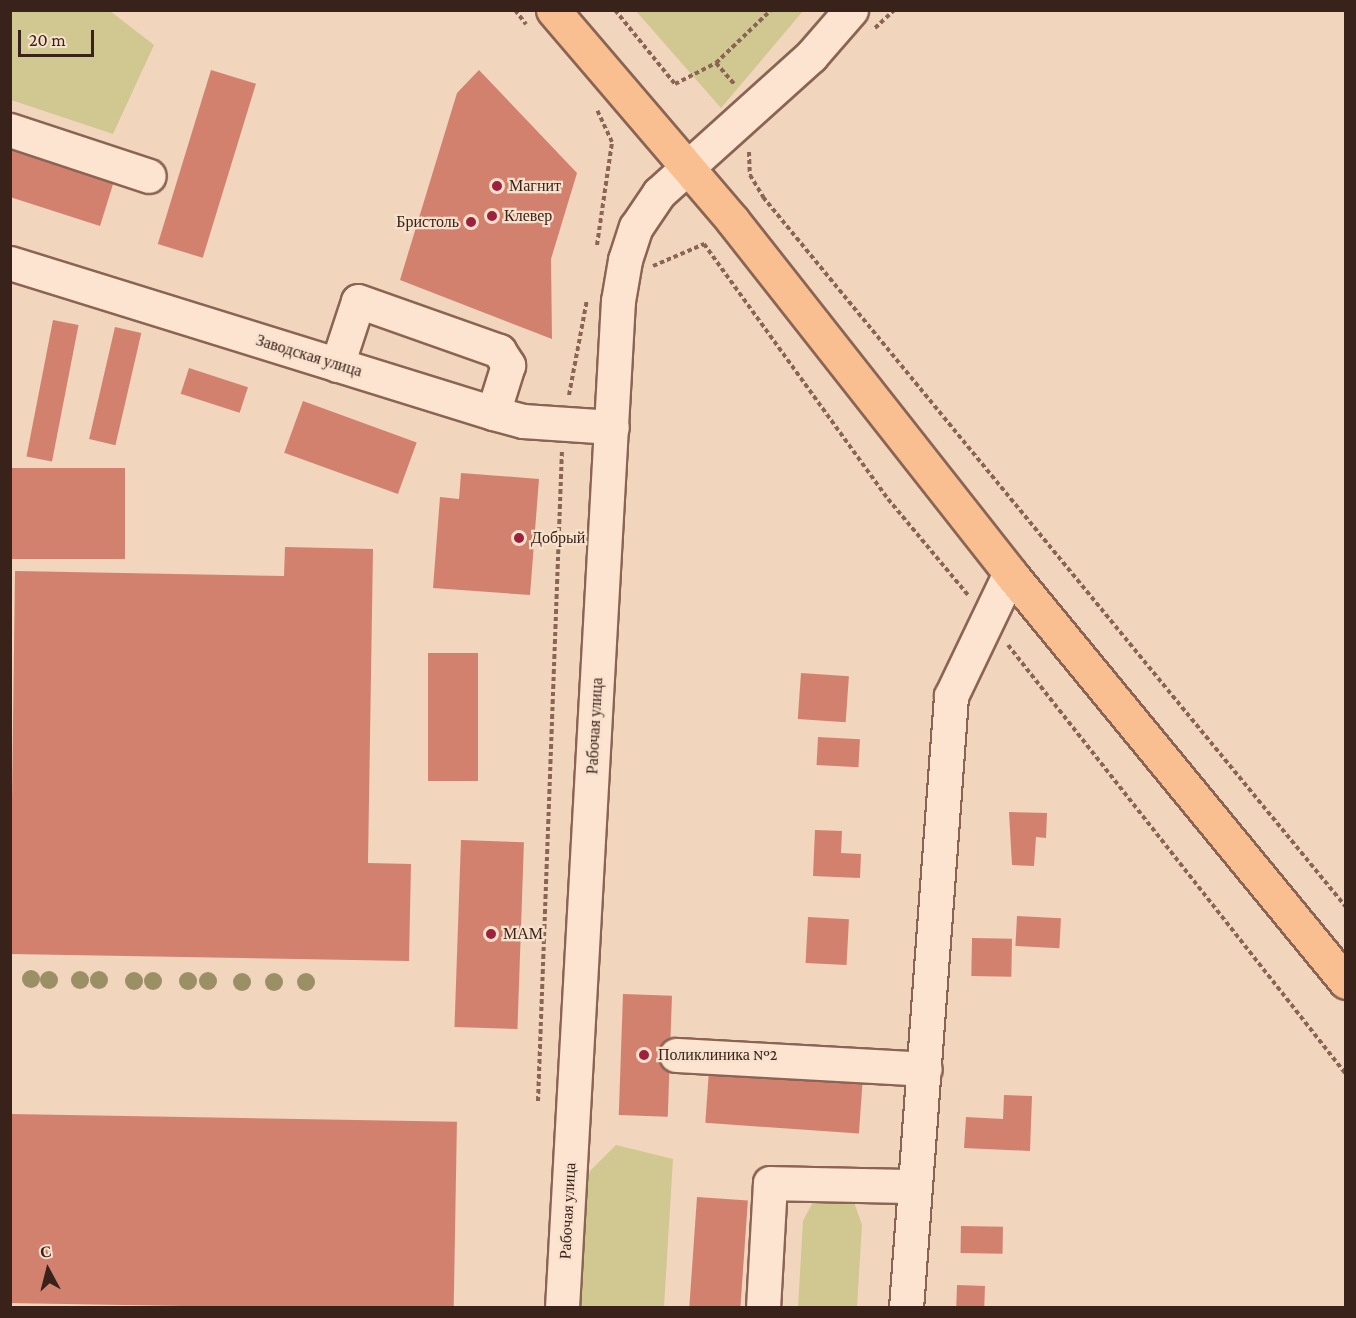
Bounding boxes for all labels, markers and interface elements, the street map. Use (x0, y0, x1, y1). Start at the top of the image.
scale bar (21, 18, 98, 56)
text: 20 m (29, 30, 66, 50)
place label: Магнит (509, 176, 561, 196)
marker: Магнит (490, 179, 504, 193)
place label: Клевер (504, 206, 552, 226)
marker: Клевер (485, 209, 499, 223)
place label: Бристоль (396, 212, 459, 232)
marker: Бристоль (464, 215, 478, 229)
street label: Заводская улица (254, 331, 364, 381)
place label: Добрый (531, 528, 585, 548)
marker: Добрый (512, 531, 526, 545)
street label: Рабочая улица (583, 677, 607, 775)
place label: МАМ (503, 924, 543, 944)
marker: МАМ (484, 927, 498, 941)
place label: Поликлиника №2 (658, 1045, 777, 1065)
marker: Поликлиника №2 (635, 1046, 653, 1064)
street label: Рабочая улица (556, 1162, 580, 1260)
north arrow (18, 1240, 78, 1300)
text: С (39, 1242, 53, 1261)

